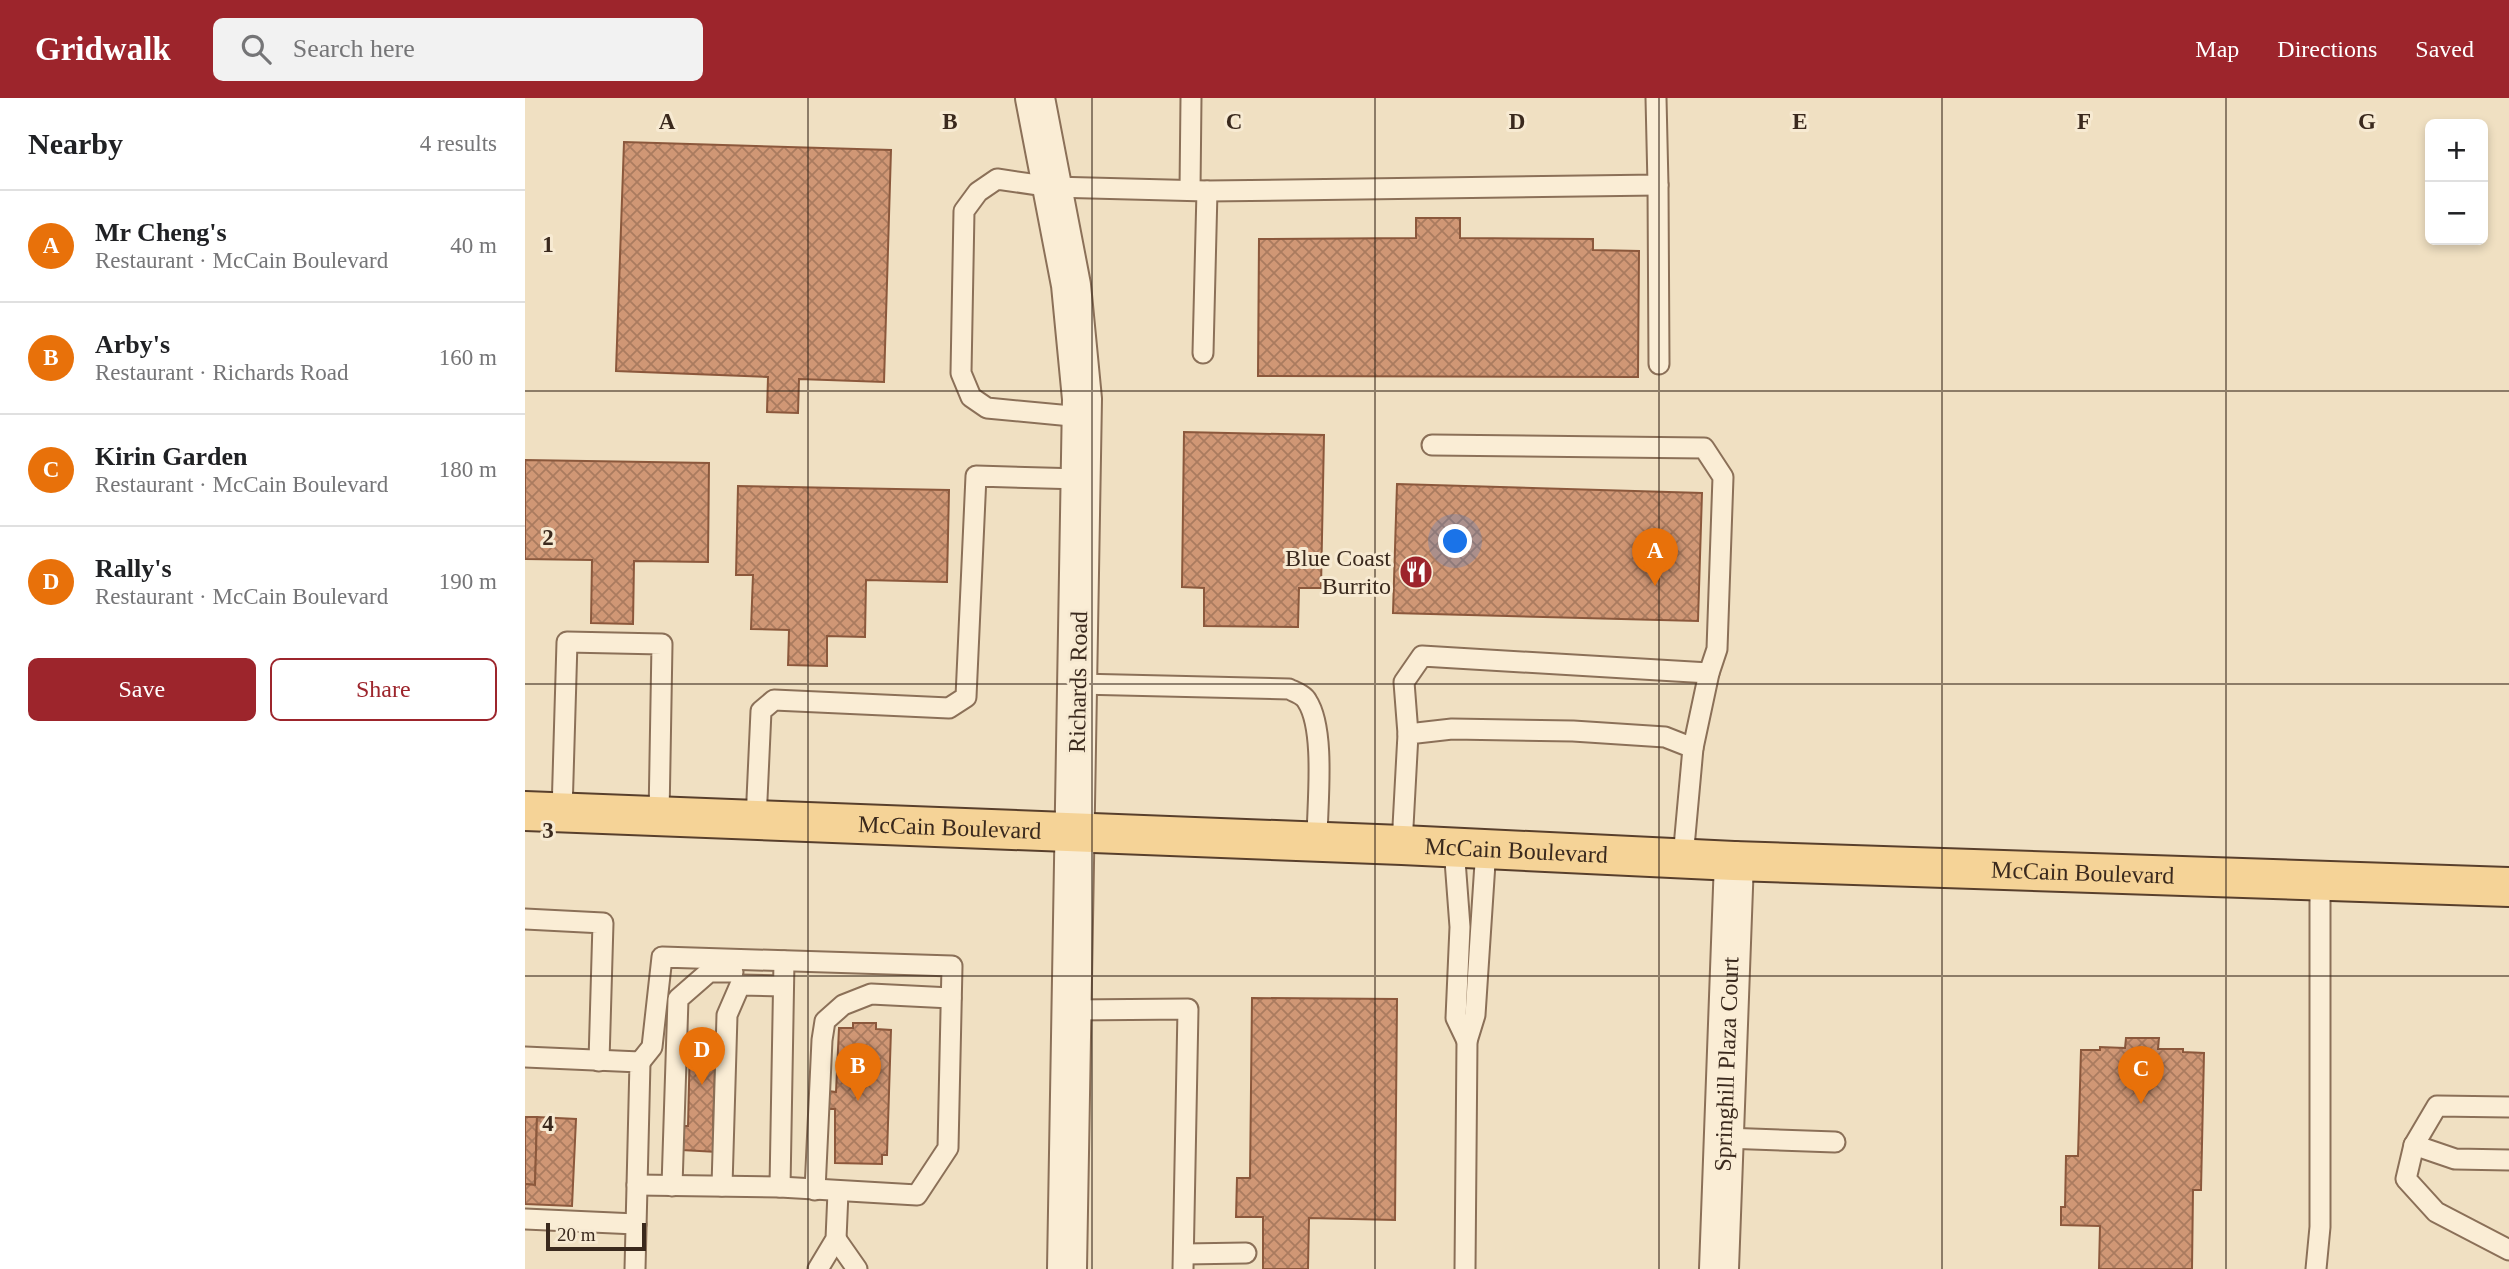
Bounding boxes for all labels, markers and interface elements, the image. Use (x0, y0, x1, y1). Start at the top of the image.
search box (213, 18, 703, 81)
icon: search (237, 30, 275, 68)
text: Gridwalk (35, 31, 171, 67)
text: Search here (293, 34, 415, 63)
text: Map (2195, 36, 2239, 62)
text: Directions (2277, 36, 2377, 62)
text: Saved (2415, 36, 2474, 62)
text: A (659, 109, 676, 134)
text: B (942, 109, 958, 134)
text: C (1226, 109, 1242, 134)
text: D (1509, 109, 1525, 134)
text: E (1792, 109, 1808, 134)
text: F (2077, 109, 2091, 134)
text: G (2358, 109, 2376, 134)
map controls (2425, 119, 2488, 245)
button: + (2425, 119, 2488, 182)
text: Nearby (28, 127, 123, 160)
text: 4 results (420, 131, 497, 156)
button: − (2425, 182, 2488, 245)
text: Mr Cheng's (95, 218, 227, 247)
text: 1 (542, 232, 554, 257)
text: A (43, 233, 59, 258)
text: 40 m (450, 233, 497, 258)
text: Restaurant · McCain Boulevard (95, 248, 388, 273)
text: Arby's (95, 330, 170, 359)
text: B (43, 345, 59, 370)
text: 160 m (439, 345, 497, 370)
text: Restaurant · Richards Road (95, 360, 349, 385)
text: Kirin Garden (95, 442, 247, 471)
text: C (43, 457, 59, 482)
text: 180 m (439, 457, 497, 482)
text: Restaurant · McCain Boulevard (95, 472, 388, 497)
your location (1438, 524, 1472, 558)
text: 2 (542, 525, 554, 550)
pin: A (1632, 528, 1678, 586)
place label: Blue Coast Burrito (1285, 545, 1391, 599)
restaurant icon: Blue Coast Burrito (1397, 553, 1435, 591)
text: Rally's (95, 554, 172, 583)
text: D (43, 569, 59, 594)
text: 190 m (439, 569, 497, 594)
text: Restaurant · McCain Boulevard (95, 584, 388, 609)
street label: Richards Road (1064, 611, 1092, 753)
button: Save (28, 658, 256, 721)
button: Share (270, 658, 497, 721)
street label: McCain Boulevard (858, 811, 1042, 844)
text: 3 (542, 818, 554, 843)
street label: McCain Boulevard (1424, 833, 1608, 868)
street label: McCain Boulevard (1991, 857, 2175, 889)
street label: Springhill Plaza Court (1710, 956, 1743, 1172)
pin: D (679, 1027, 725, 1085)
pin: B (835, 1043, 881, 1101)
pin: C (2118, 1046, 2164, 1104)
text: 4 (542, 1111, 554, 1136)
scale bar (546, 1220, 646, 1252)
text: 20 m (557, 1224, 596, 1245)

